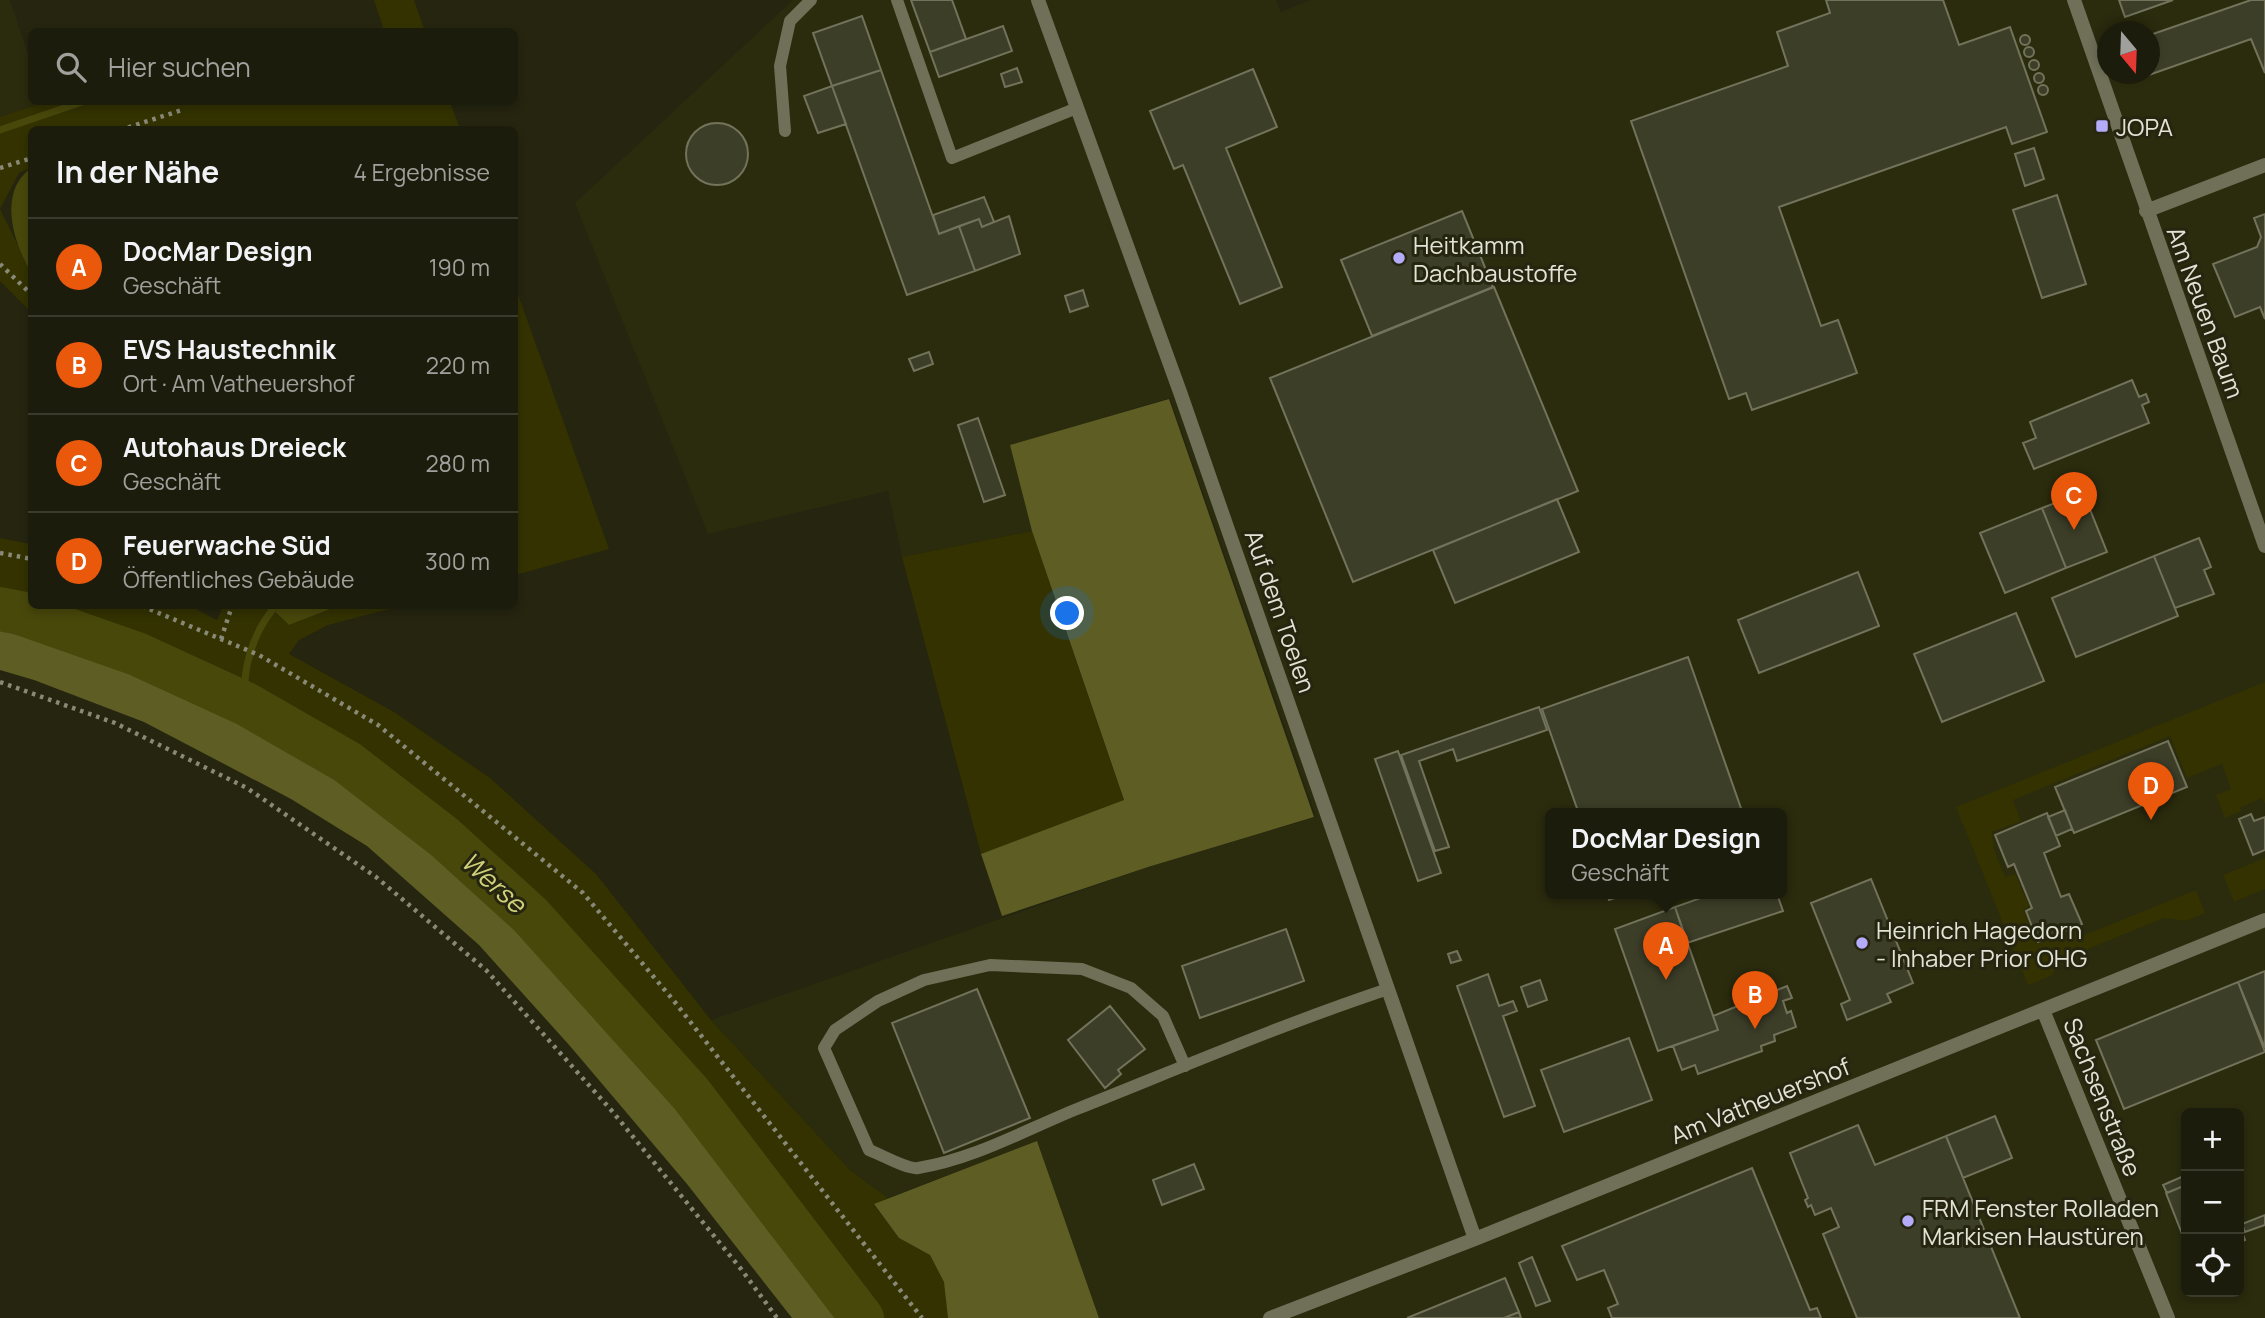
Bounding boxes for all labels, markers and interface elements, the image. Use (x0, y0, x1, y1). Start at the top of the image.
north arrow (2097, 21, 2160, 84)
search box (28, 28, 518, 105)
icon: search (52, 48, 90, 86)
text: Hier suchen (108, 49, 251, 85)
place label: JOPA (2116, 110, 2173, 143)
marker: JOPA (2094, 118, 2110, 134)
text: In der Nähe (56, 151, 219, 192)
text: 4 Ergebnisse (354, 156, 490, 188)
street label: Am Neuen Baum (2160, 222, 2252, 402)
place label: Heitkamm Dachbaustoffe (1413, 228, 1577, 289)
text: DocMar Design (123, 233, 313, 269)
marker: Heitkamm Dachbaustoffe (1391, 250, 1407, 266)
text: A (71, 251, 87, 283)
text: 190 m (429, 251, 490, 283)
text: Geschäft (123, 269, 221, 301)
text: EVS Haustechnik (123, 331, 336, 367)
text: B (72, 349, 86, 381)
text: 220 m (426, 349, 490, 381)
text: Ort · Am Vatheuershof (123, 367, 355, 399)
text: Autohaus Dreieck (123, 429, 346, 465)
text: C (71, 447, 88, 479)
text: 280 m (425, 447, 490, 479)
text: Geschäft (123, 465, 221, 497)
pin: C (2051, 472, 2097, 530)
street label: Auf dem Toelen (1238, 525, 1324, 697)
text: Feuerwache Süd (123, 527, 331, 563)
text: D (71, 545, 87, 577)
text: 300 m (425, 545, 490, 577)
text: Öffentliches Gebäude (123, 563, 354, 595)
your location (1050, 596, 1084, 630)
pin: D (2128, 762, 2174, 820)
popup (1545, 808, 1787, 899)
text: DocMar Design (1571, 820, 1761, 856)
water label: Werse (454, 843, 535, 922)
text: Geschäft (1571, 856, 1670, 888)
place label: Heinrich Hagedorn - Inhaber Prior OHG (1876, 913, 2087, 974)
pin: A (1643, 922, 1689, 980)
marker: Heinrich Hagedorn - Inhaber Prior OHG (1854, 935, 1870, 951)
pin: B (1732, 971, 1778, 1029)
street label: Sachsenstraße (2056, 1013, 2150, 1181)
street label: Am Vatheuershof (1665, 1049, 1855, 1151)
map controls (2181, 1108, 2244, 1297)
button: + (2181, 1108, 2244, 1171)
button: − (2181, 1171, 2244, 1234)
place label: FRM Fenster Rolladen Markisen Haustüren (1922, 1191, 2159, 1252)
marker: FRM Fenster Rolladen Markisen Haustüren (1900, 1213, 1916, 1229)
button: locate (2181, 1234, 2244, 1297)

